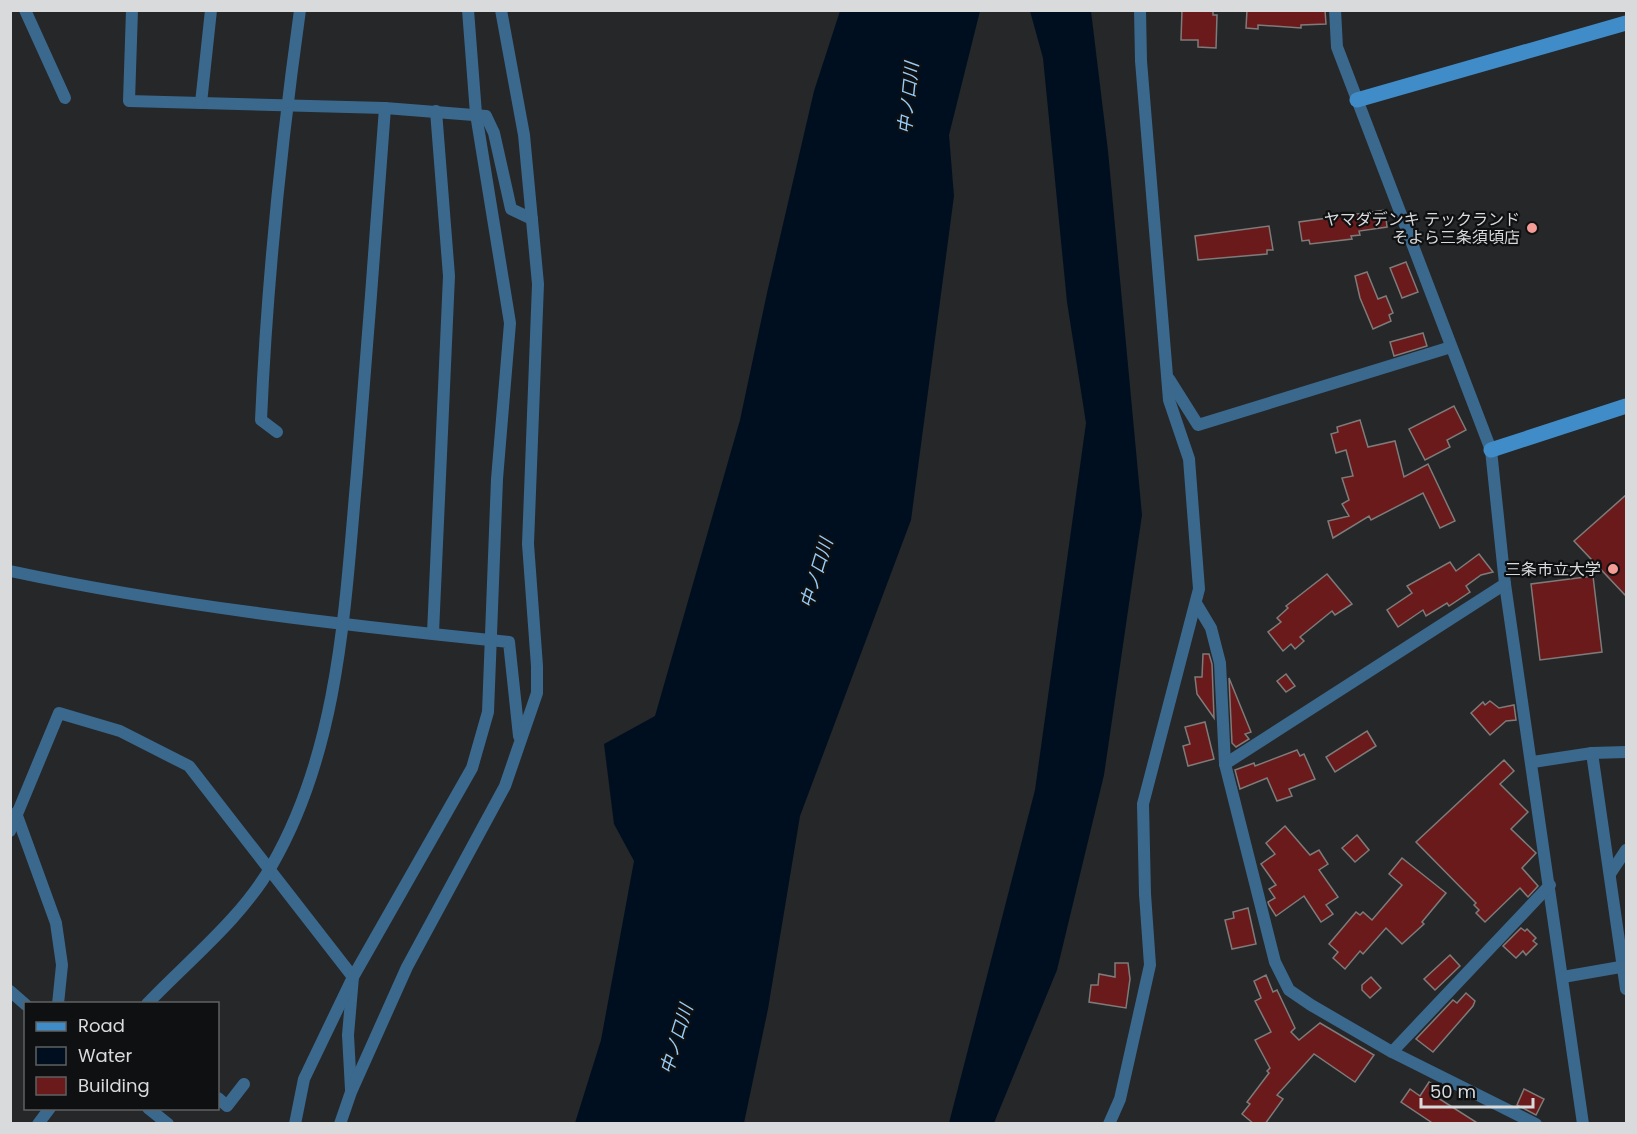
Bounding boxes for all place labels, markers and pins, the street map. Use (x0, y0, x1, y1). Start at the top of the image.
place label: ヤマダデンキ テックランド そよら三条須頃店 (1324, 208, 1520, 249)
marker: ヤマダデンキ テックランド そよら三条須頃店 (1525, 221, 1539, 235)
place label: 三条市立大学 (1505, 558, 1601, 581)
marker: 三条市立大学 (1606, 562, 1620, 576)

